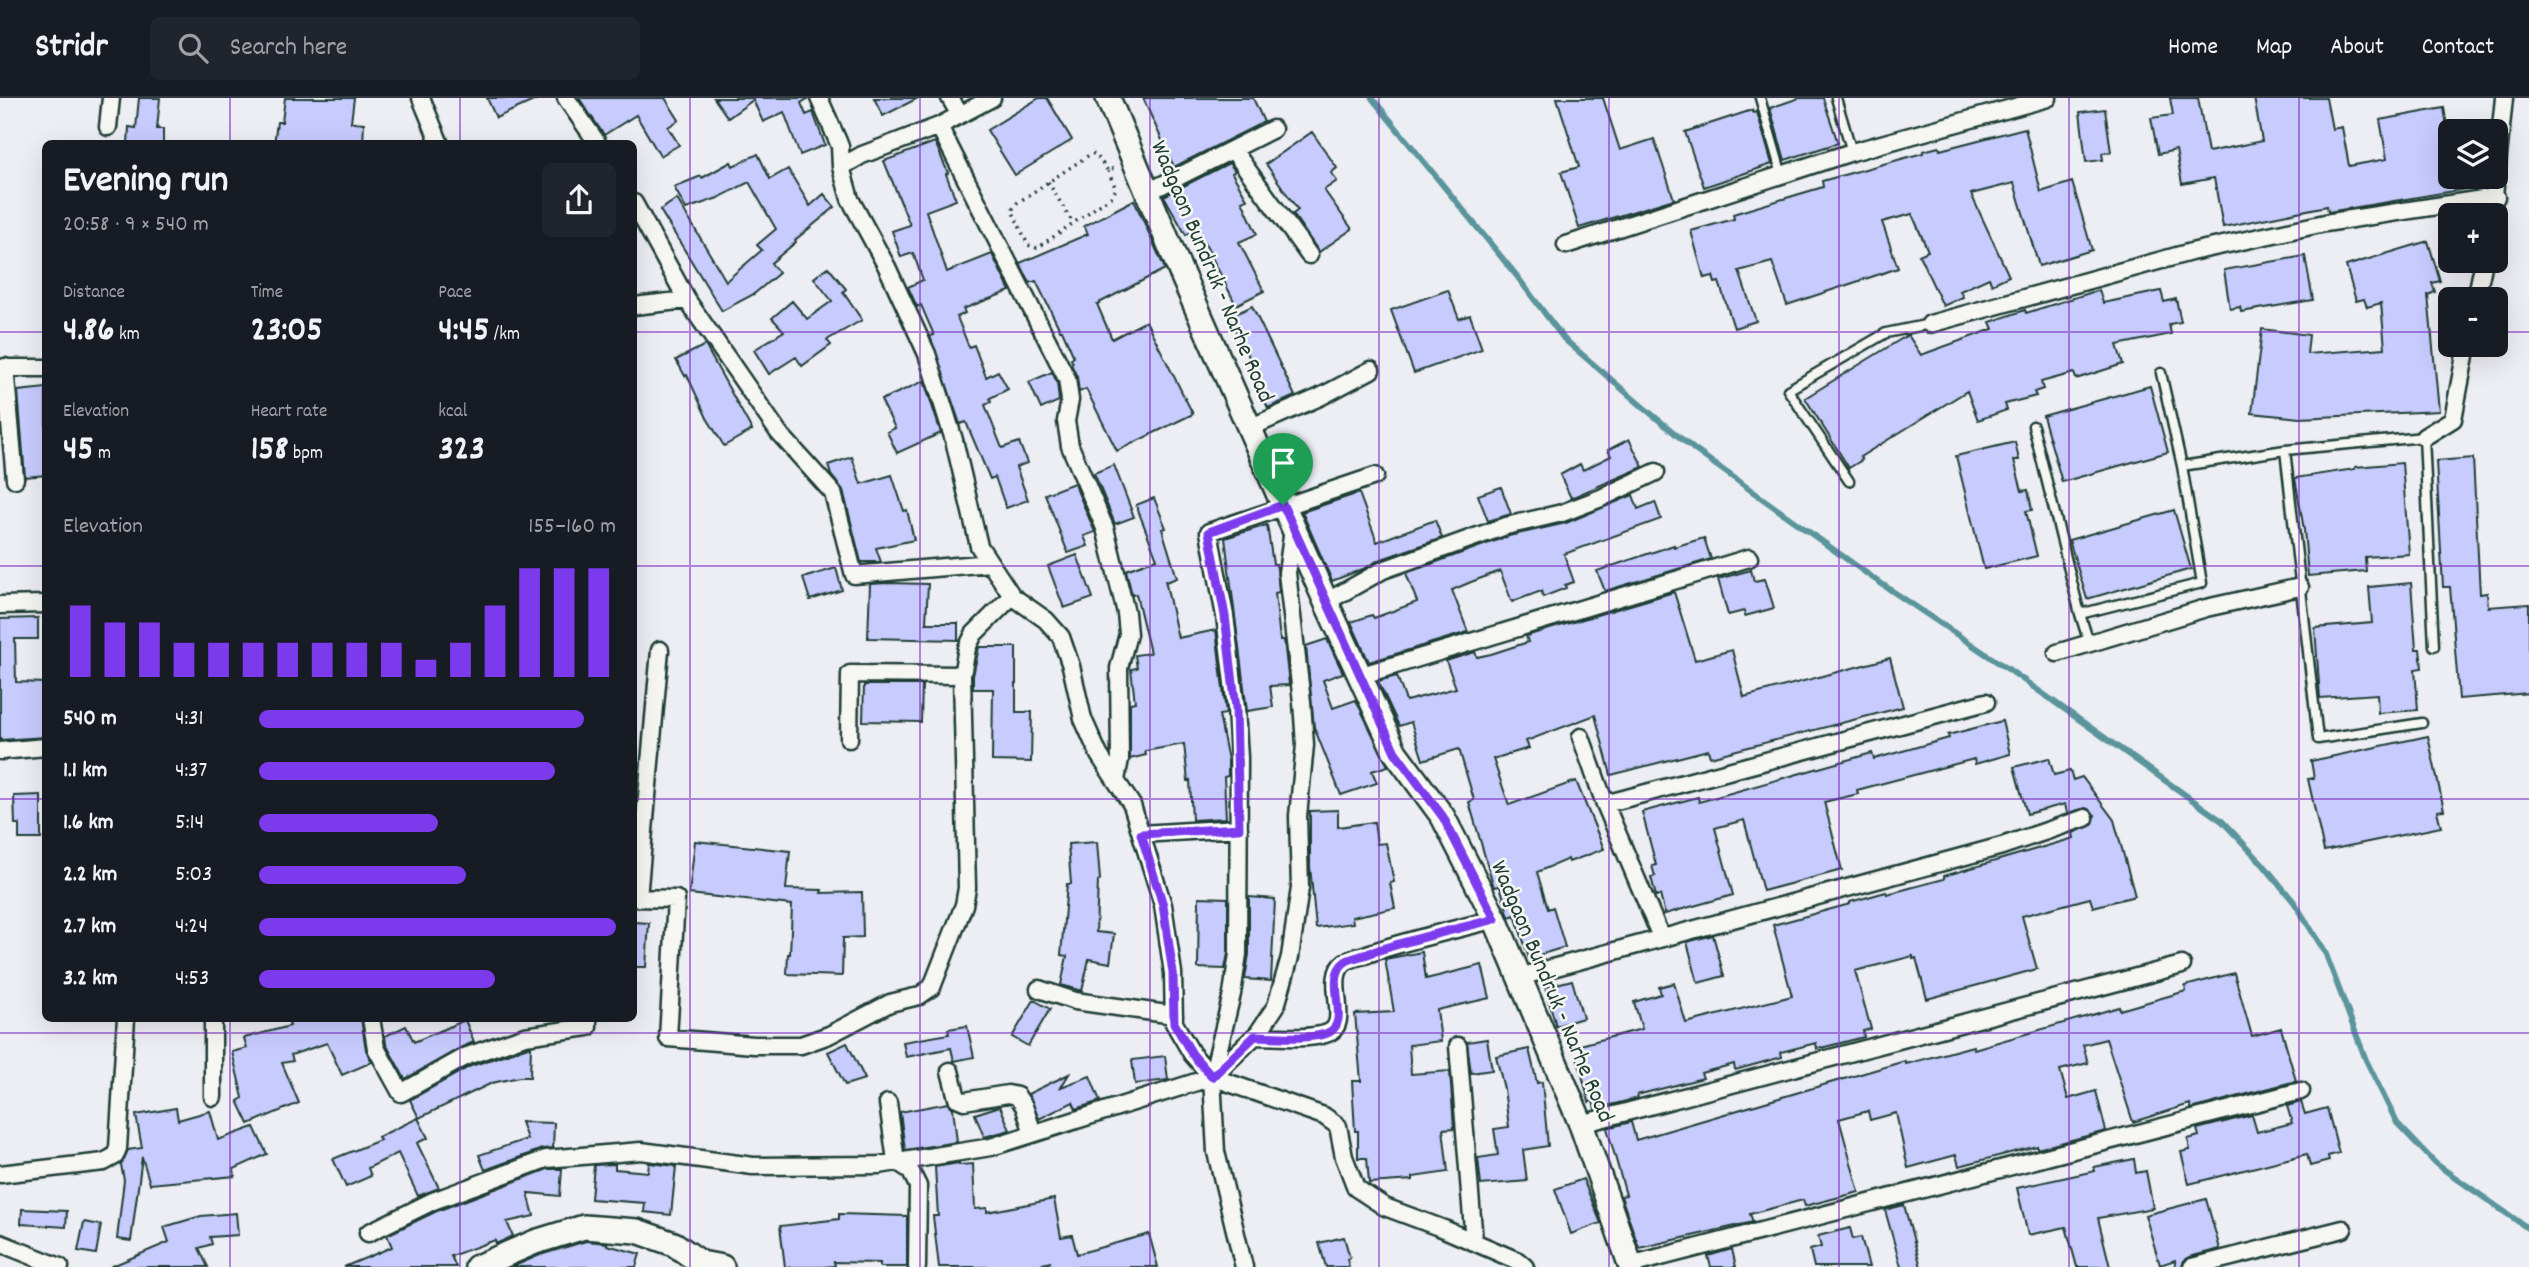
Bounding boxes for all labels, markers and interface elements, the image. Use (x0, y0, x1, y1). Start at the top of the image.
search box (150, 17, 640, 80)
text: Stridr (35, 25, 108, 72)
icon: search (174, 29, 212, 67)
text: Search here (230, 30, 347, 67)
text: Home (2168, 31, 2218, 65)
text: Map (2256, 31, 2292, 65)
text: About (2330, 31, 2384, 65)
text: Contact (2422, 31, 2494, 65)
map controls (2438, 119, 2508, 357)
button: layers (2438, 119, 2508, 189)
street label: Wadgaon Bundruk - Narhe Road (1140, 136, 1282, 408)
text: Evening run (63, 155, 228, 210)
button: share (542, 163, 616, 237)
button: + (2438, 203, 2508, 273)
text: 20:58 · 9 × 540 m (63, 209, 209, 242)
text: Distance (63, 280, 125, 307)
text: Time (251, 280, 283, 307)
text: Pace (438, 280, 472, 307)
button: − (2438, 287, 2508, 357)
text: 4.86 (63, 307, 115, 357)
text: 23:05 (251, 307, 323, 357)
text: 4:45 (438, 307, 489, 357)
text: km (115, 322, 140, 349)
text: /km (489, 322, 520, 349)
text: Elevation (63, 399, 129, 426)
text: Heart rate (251, 399, 327, 426)
text: kcal (438, 399, 467, 426)
text: 45 (63, 426, 94, 476)
text: 158 (251, 426, 289, 476)
text: 323 (438, 426, 485, 476)
pin (1253, 433, 1313, 505)
text: m (94, 441, 111, 468)
text: bpm (289, 441, 323, 468)
icon: arrive (1264, 444, 1302, 482)
text: Elevation (63, 511, 143, 544)
text: 155–160 m (528, 511, 616, 544)
text: 540 m (63, 703, 117, 736)
text: 4:31 (175, 703, 204, 736)
text: 1.1 km (63, 755, 107, 788)
text: 4:37 (175, 755, 207, 788)
text: 1.6 km (63, 807, 114, 840)
text: 5:14 (175, 807, 204, 840)
street label: Wadgaon Bundruk - Narhe Road (1480, 856, 1622, 1128)
text: 2.2 km (63, 859, 117, 892)
text: 5:03 (175, 859, 212, 892)
text: 2.7 km (63, 911, 116, 944)
text: 4:24 (175, 911, 208, 944)
text: 3.2 km (63, 963, 118, 996)
text: 4:53 (175, 963, 209, 996)

